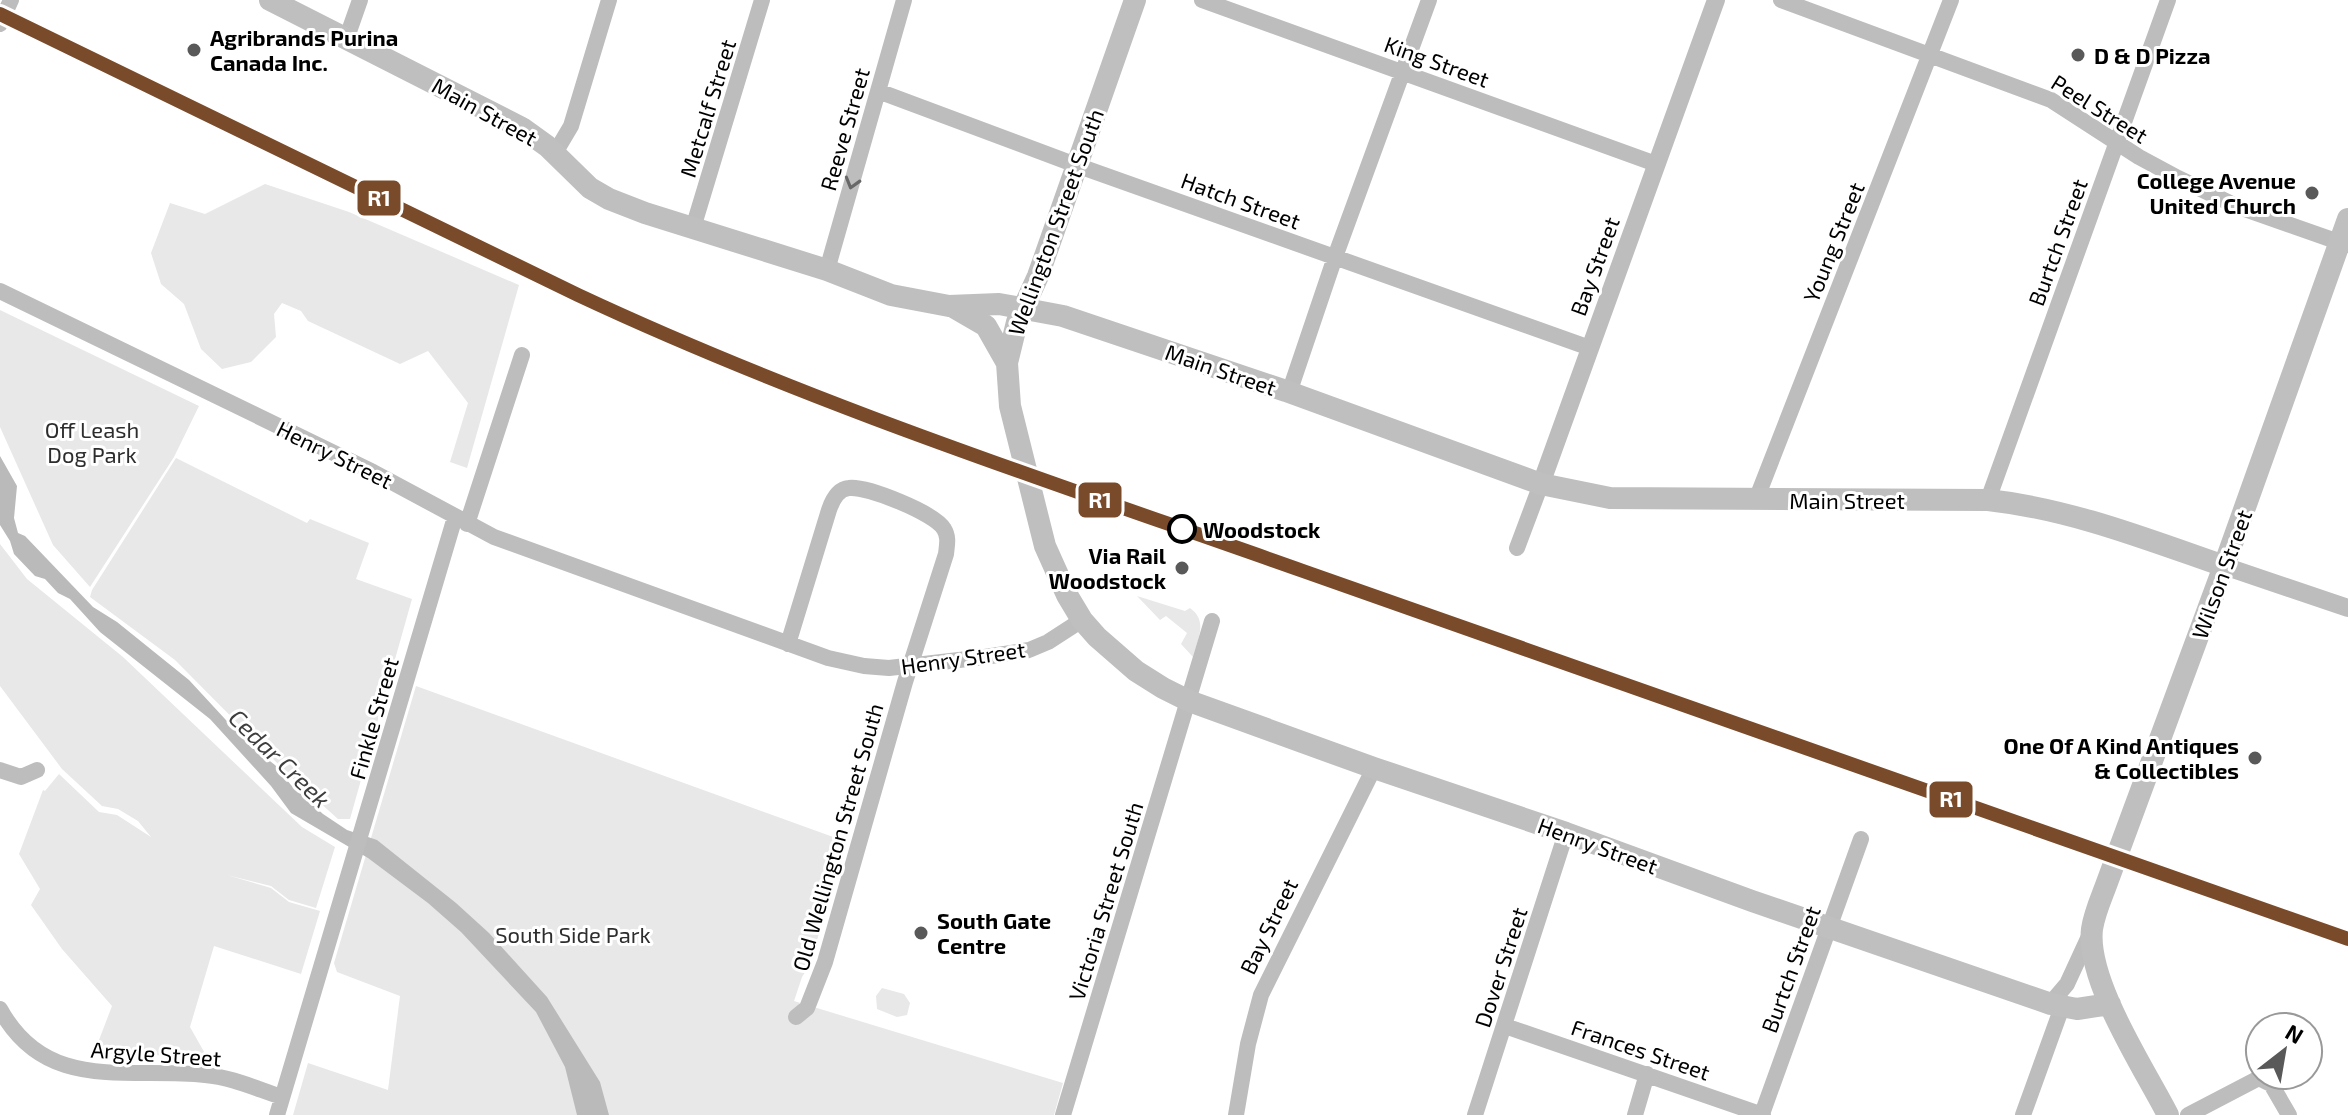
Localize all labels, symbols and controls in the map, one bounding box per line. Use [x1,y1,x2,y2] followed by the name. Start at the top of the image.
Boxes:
[210,24,398,75] place label: Agribrands Purina Canada Inc.
[1381,30,1493,92] street label: King Street
[674,36,740,180] street label: Metcalf Street
[185,41,203,59] marker: Agribrands Purina Canada Inc.
[2094,42,2211,68] place label: D & D Pizza
[2069,46,2087,64] marker: D & D Pizza
[814,65,874,193] street label: Reeve Street
[2047,68,2153,148] street label: Peel Street
[428,72,542,150] street label: Main Street
[1002,105,1108,339] street label: Wellington Street South
[1178,166,1304,234] street label: Hatch Street
[2137,167,2296,218] place label: College Avenue United Church
[844,175,861,189] one-way arrow
[2022,175,2092,309] street label: Burtch Street
[1797,178,1869,306] street label: Young Street
[356,179,402,217] line badge: R1
[367,184,391,210] text: R1
[2303,184,2321,202] marker: College Avenue United Church
[1564,213,1624,319] street label: Bay Street
[1162,338,1280,400] street label: Main Street
[273,415,397,493] street label: Henry Street
[45,416,139,467] park label: Off Leash Dog Park
[1077,481,1123,519] line badge: R1
[1088,486,1112,512] text: R1
[1789,487,1905,513] street label: Main Street
[2186,506,2256,642] street label: Wilson Street
[1168,515,1196,543] marker: Woodstock
[1203,516,1321,542] place label: Woodstock
[1049,542,1167,593] place label: Via Rail Woodstock
[1173,559,1191,577] marker: Via Rail Woodstock
[899,635,1027,679] street label: Henry Street
[343,654,403,782] street label: Finkle Street
[786,700,888,974] street label: Old Wellington Street South
[223,703,337,813] water label: Cedar Creek
[2004,732,2239,783] place label: One Of A Kind Antiques & Collectibles
[2246,749,2264,767] marker: One Of A Kind Antiques & Collectibles
[1928,780,1974,819] line badge: R1
[1939,785,1963,811] text: R1
[1062,799,1148,1003] street label: Victoria Street South
[1535,811,1661,879] street label: Henry Street
[1234,874,1302,978] street label: Bay Street
[1755,902,1825,1036] street label: Burtch Street
[1468,904,1532,1030] street label: Dover Street
[937,907,1051,958] place label: South Gate Centre
[495,921,651,947] park label: South Side Park
[912,924,930,942] marker: South Gate Centre
[2244,1011,2324,1091] north arrow
[1568,1013,1714,1085] street label: Frances Street
[2281,1018,2308,1048] text: N
[90,1035,222,1071] street label: Argyle Street

